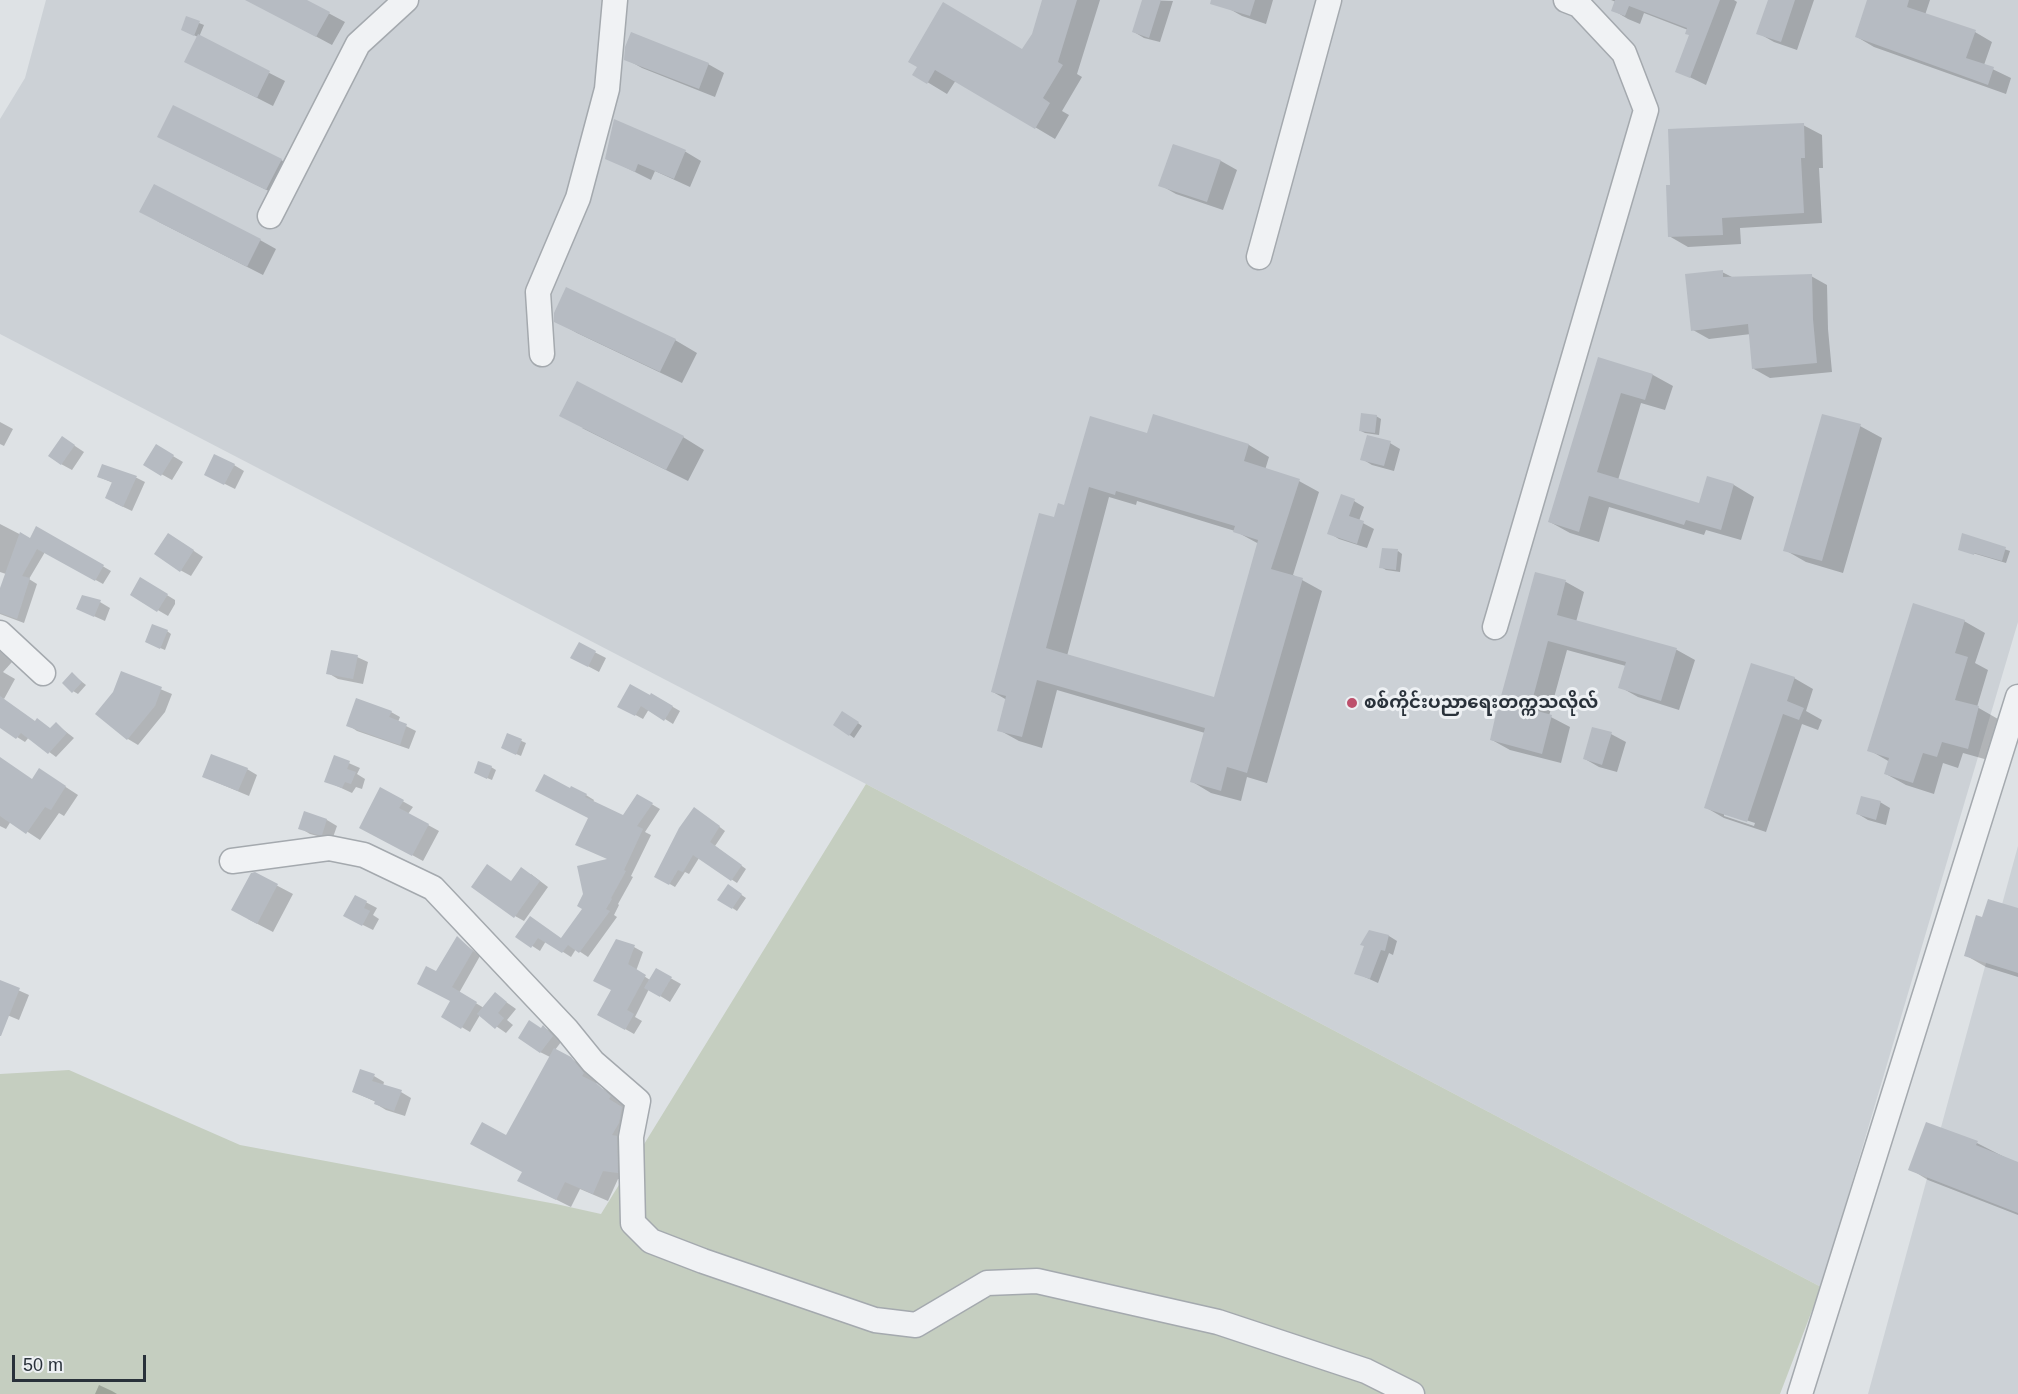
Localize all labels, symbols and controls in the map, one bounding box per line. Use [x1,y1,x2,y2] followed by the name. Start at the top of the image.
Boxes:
[1364,692,1598,714] place label: စစ်ကိုင်းပညာရေးတက္ကသလိုလ်
[1345,696,1359,710] marker: စစ်ကိုင်းပညာရေးတက္ကသလိုလ်
[15,1343,148,1381] scale bar
[23,1355,63,1375] text: 50 m

